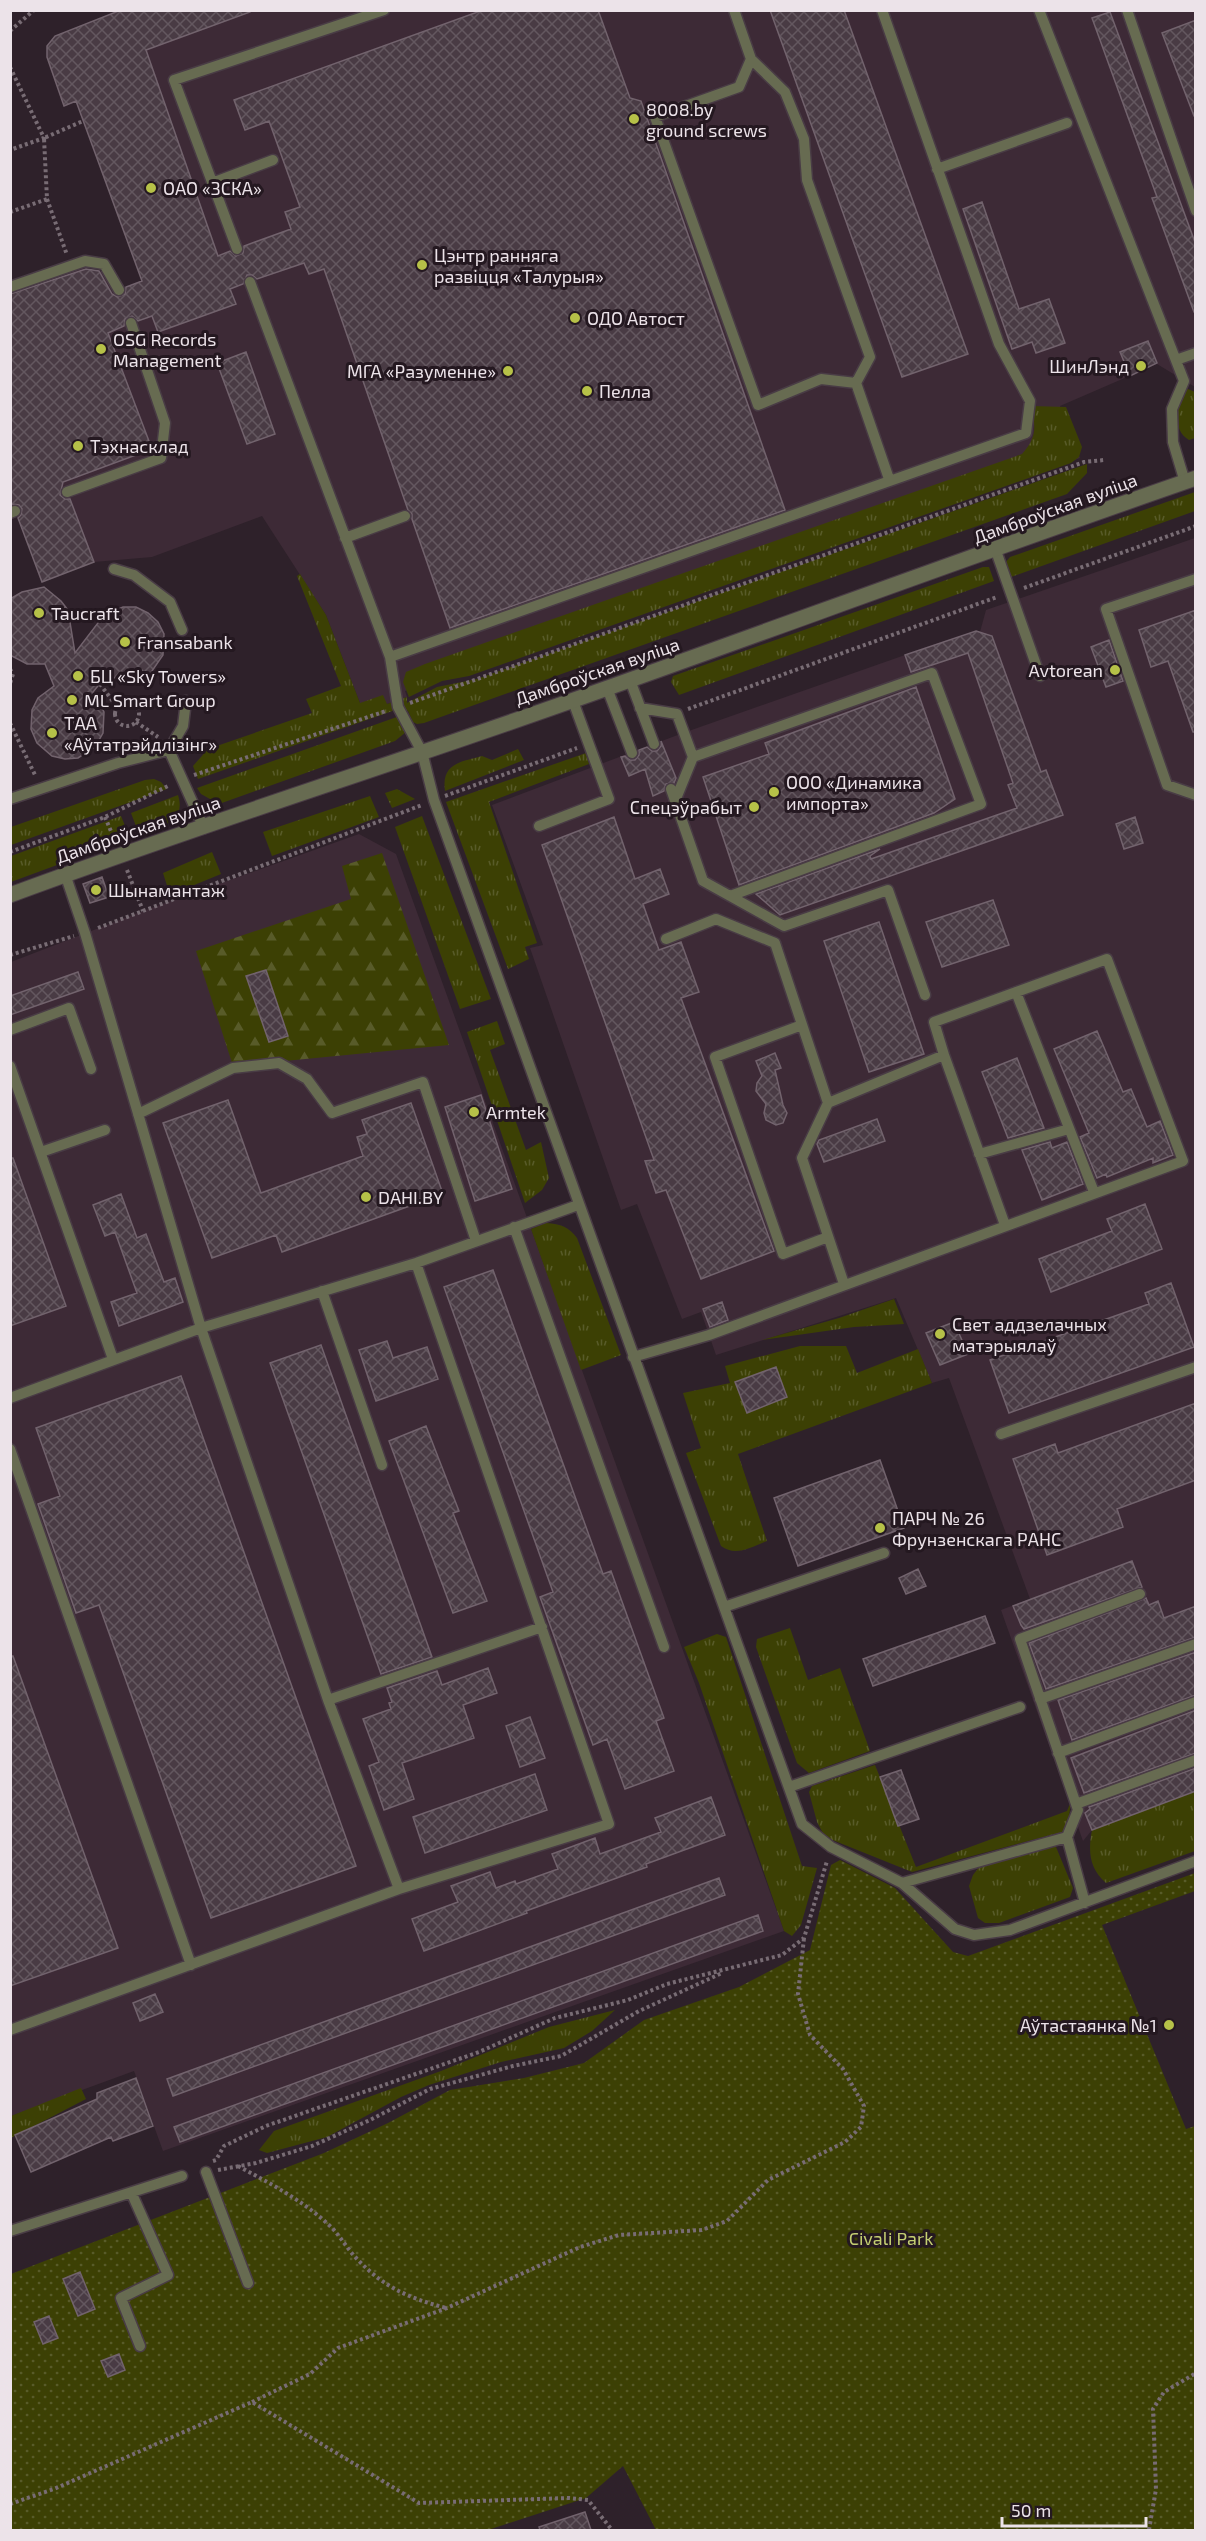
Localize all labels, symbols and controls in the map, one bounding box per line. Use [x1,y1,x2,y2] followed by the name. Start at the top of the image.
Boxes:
[646,98,767,141] place label: 8008.by ground screws
[627,112,641,126] marker: 8008.by ground screws
[163,177,262,199] place label: ОАО «ЗСКА»
[144,181,158,195] marker: ОАО «ЗСКА»
[434,244,604,287] place label: Цэнтр ранняга развіцця «Талурыя»
[415,258,429,272] marker: Цэнтр ранняга развіцця «Талурыя»
[587,307,685,329] place label: ОДО Автост
[568,311,582,325] marker: ОДО Автост
[113,328,222,371] place label: OSG Records Management
[94,342,108,356] marker: OSG Records Management
[1049,355,1129,377] place label: ШинЛэнд
[1134,359,1148,373] marker: ШинЛэнд
[347,360,496,382] place label: МГА «Разуменне»
[501,364,515,378] marker: МГА «Разуменне»
[599,380,651,402] place label: Пелла
[580,384,594,398] marker: Пелла
[90,435,188,457] place label: Тэхнасклад
[71,439,85,453] marker: Тэхнасклад
[970,468,1140,548] street label: Дамброўская вуліца
[51,602,120,624] place label: Taucraft
[32,606,46,620] marker: Taucraft
[137,631,233,653] place label: Fransabank
[512,632,682,710] street label: Дамброўская вуліца
[118,635,132,649] marker: Fransabank
[1029,659,1103,681] place label: Avtorean
[1108,663,1122,677] marker: Avtorean
[90,665,226,687] place label: БЦ «Sky Towers»
[71,669,85,683] marker: БЦ «Sky Towers»
[84,689,216,711] place label: ML Smart Group
[65,693,79,707] marker: ML Smart Group
[64,712,217,755] place label: ТАА «Аўтатрэйдлізінг»
[45,726,59,740] marker: ТАА «Аўтатрэйдлізінг»
[786,771,922,814] place label: ООО «Динамика импорта»
[767,785,781,799] marker: ООО «Динамика импорта»
[53,790,223,868] street label: Дамброўская вуліца
[630,796,742,818] place label: Спецэўрабыт
[747,800,761,814] marker: Спецэўрабыт
[108,879,225,901] place label: Шынамантаж
[89,883,103,897] marker: Шынамантаж
[486,1101,546,1123] place label: Armtek
[467,1105,481,1119] marker: Armtek
[378,1186,444,1208] place label: DAHI.BY
[359,1190,373,1204] marker: DAHI.BY
[952,1313,1107,1356] place label: Свет аддзелачных матэрыялаў
[933,1327,947,1341] marker: Свет аддзелачных матэрыялаў
[892,1507,1061,1550] place label: ПАРЧ № 26 Фрунзенскага РАНС
[873,1521,887,1535] marker: ПАРЧ № 26 Фрунзенскага РАНС
[1020,2014,1157,2036] place label: Аўтастаянка №1
[1162,2018,1176,2032] marker: Аўтастаянка №1
[849,2227,933,2249] park label: Civali Park
[1002,2490,1146,2528] scale bar
[1011,2499,1051,2521] text: 50 m

